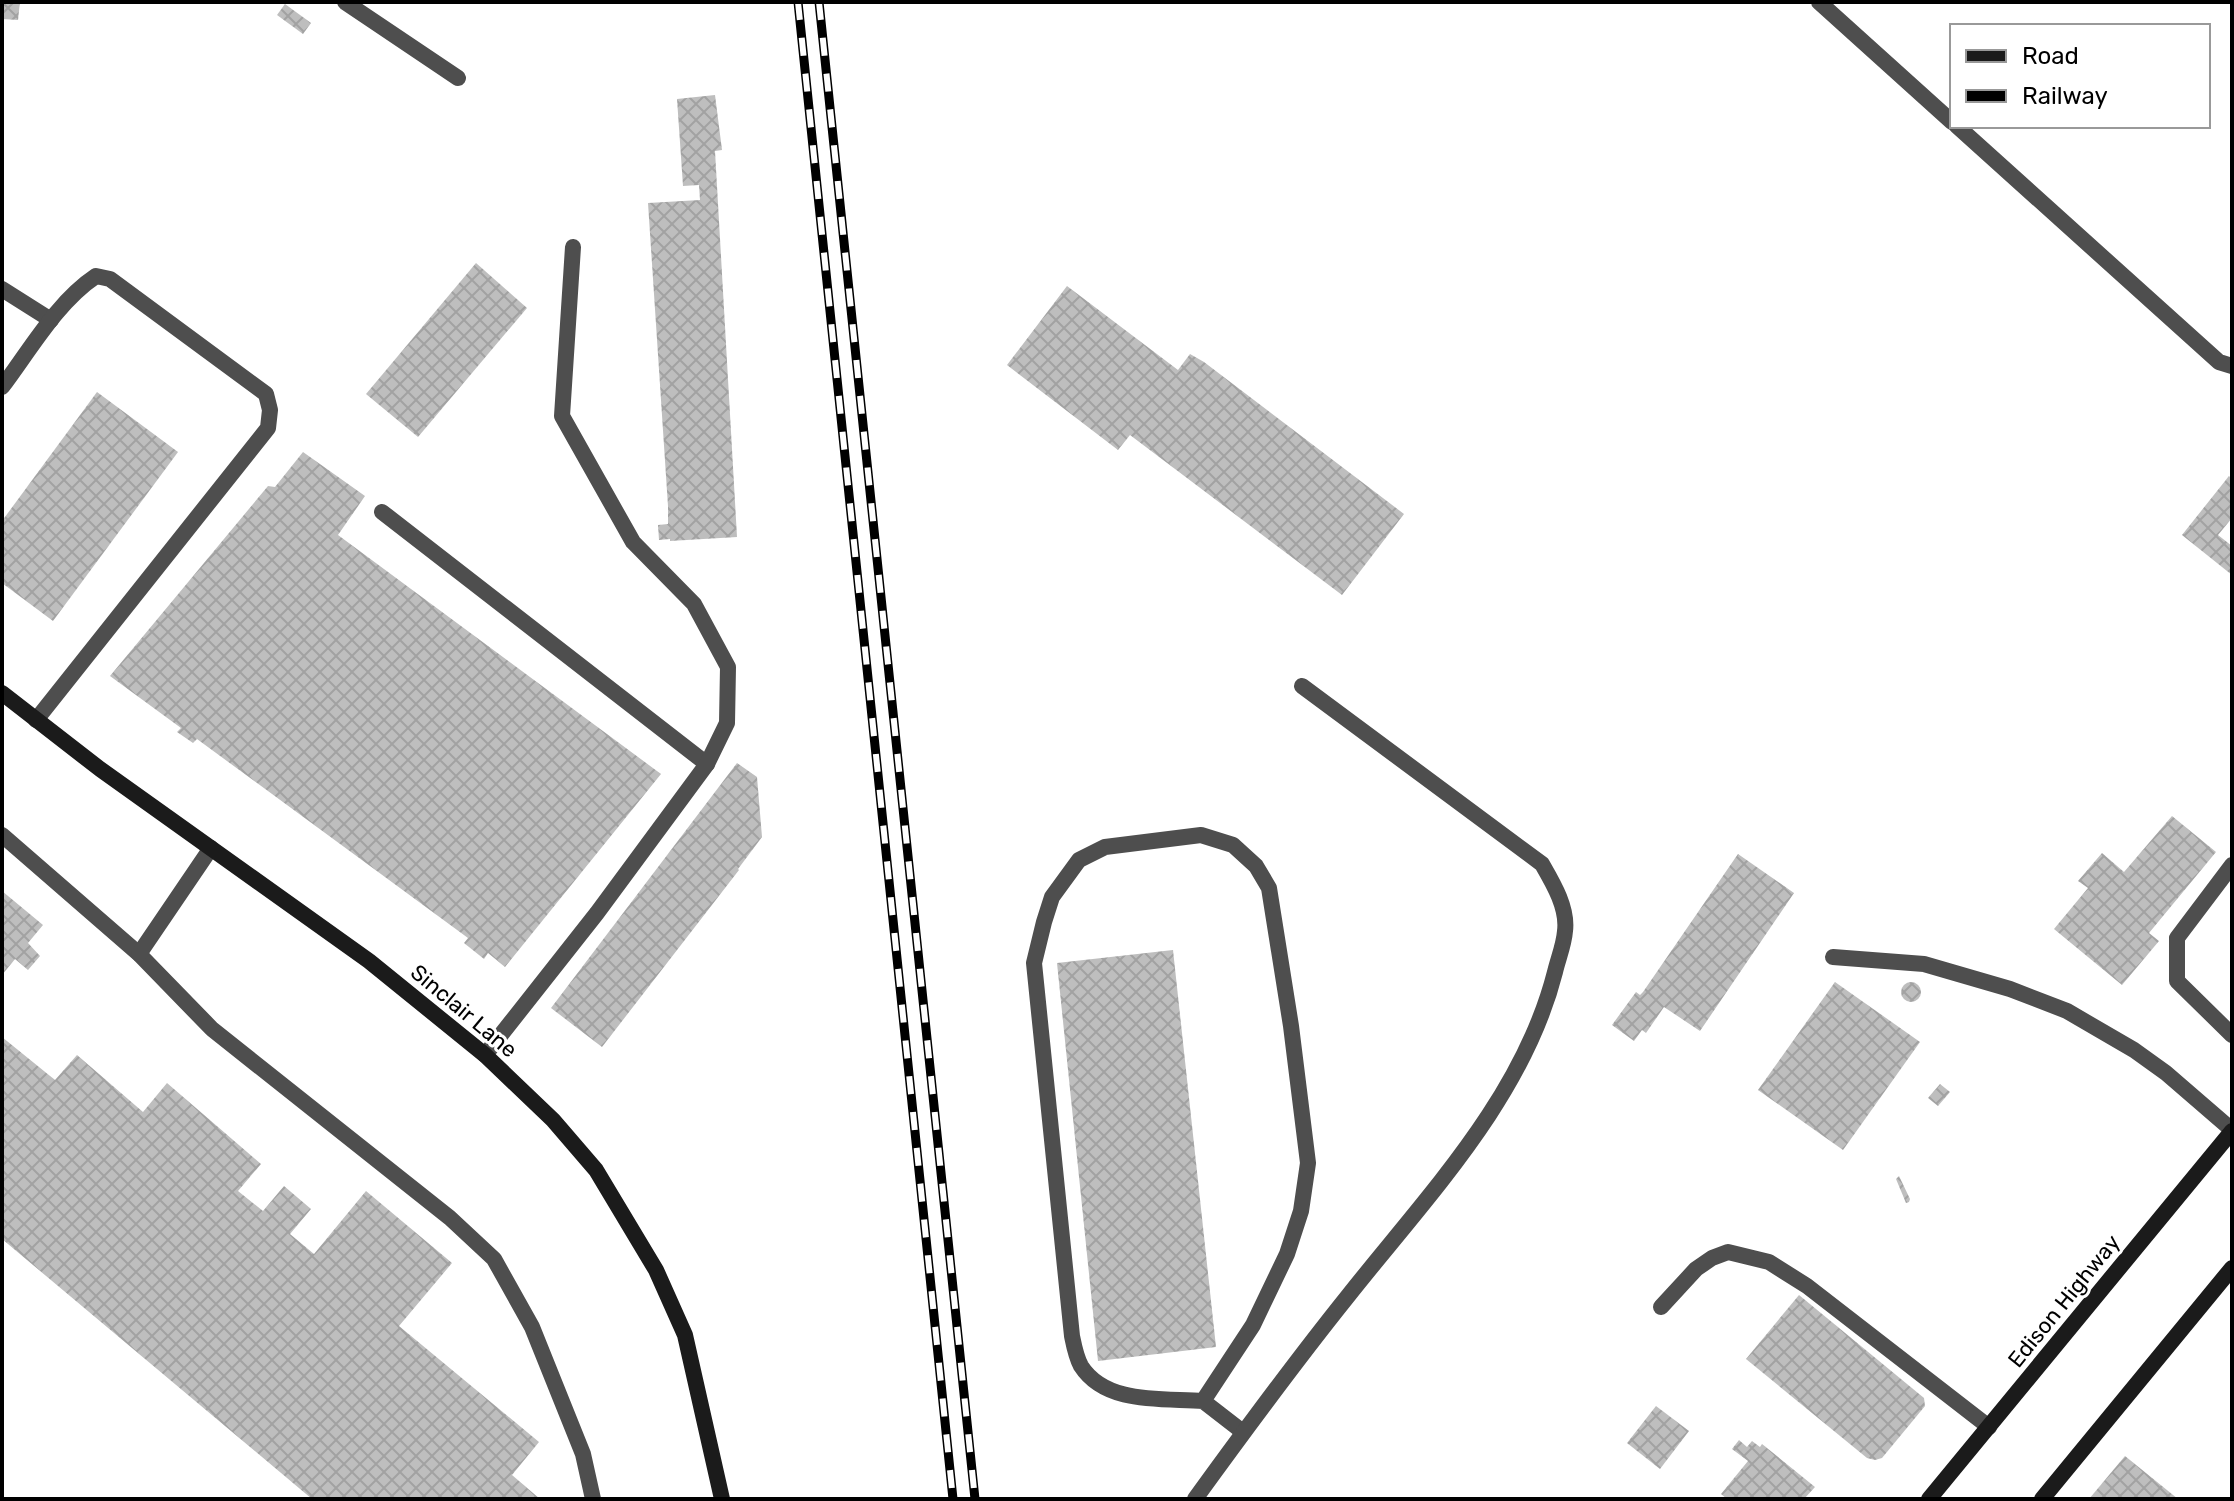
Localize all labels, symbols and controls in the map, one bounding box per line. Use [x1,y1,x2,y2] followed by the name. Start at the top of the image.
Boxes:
[1950,24,2210,128] legend
[2022,42,2079,70] text: Road
[2022,82,2108,110] text: Railway
[405,959,523,1063] street label: Sinclair Lane
[2002,1229,2126,1373] street label: Edison Highway

